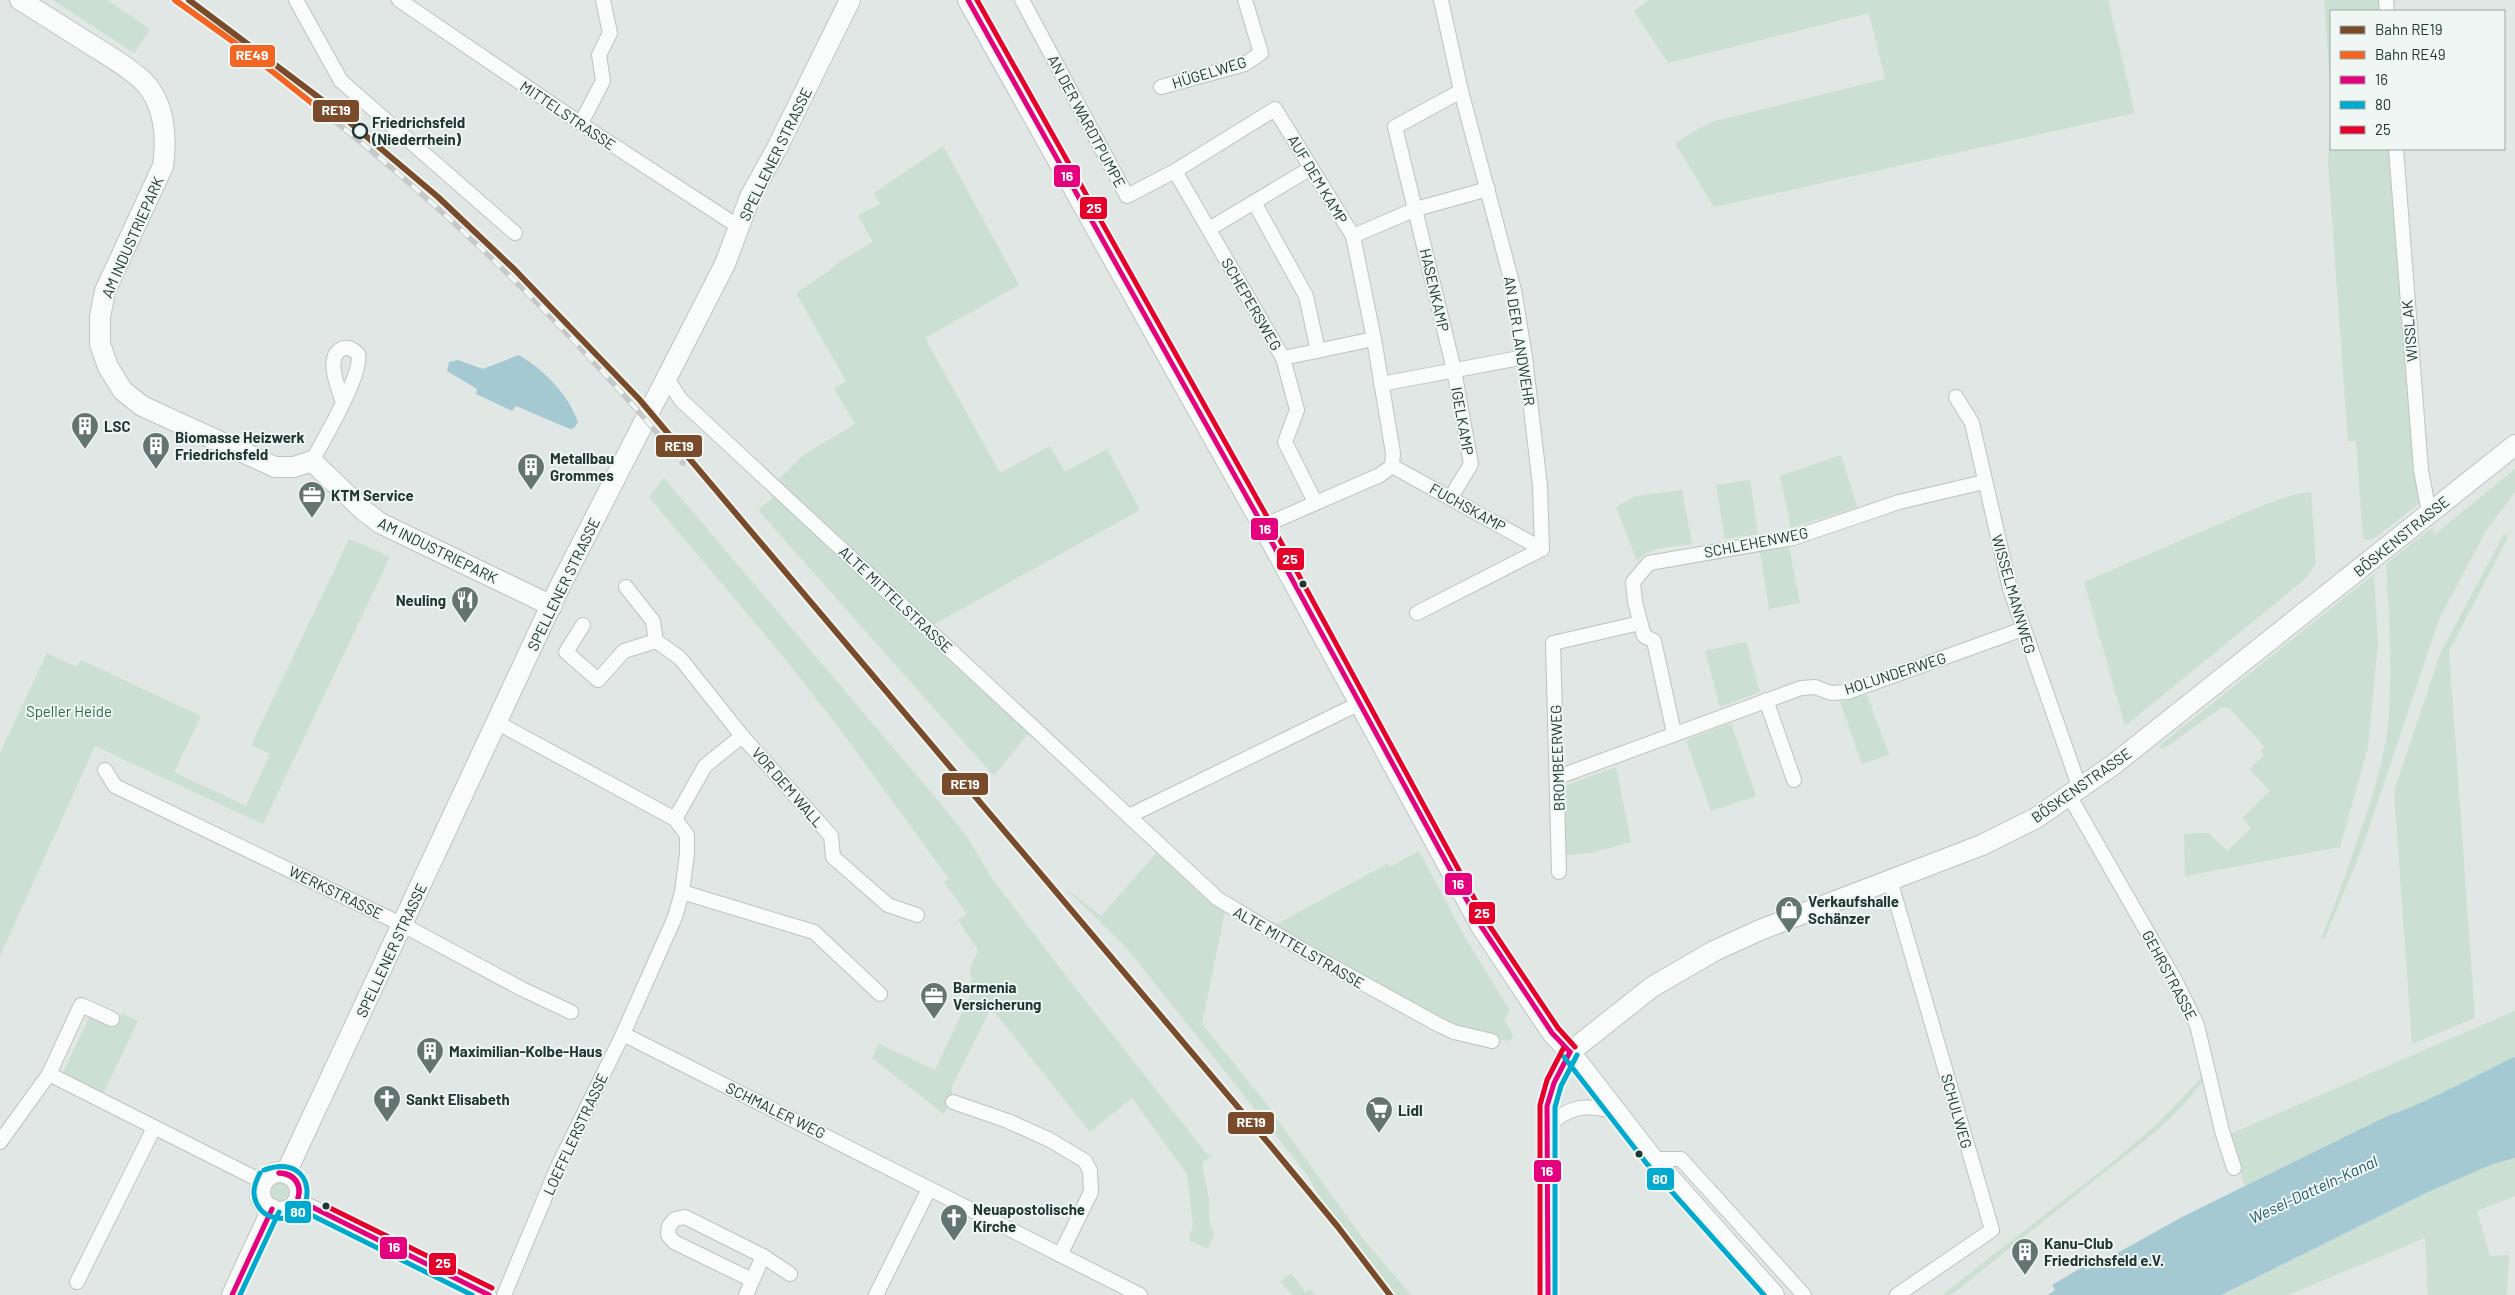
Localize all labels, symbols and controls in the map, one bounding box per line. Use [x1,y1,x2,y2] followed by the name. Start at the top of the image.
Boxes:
[2330,10,2505,150] legend
[2375,20,2442,38] text: Bahn RE19
[229,44,276,68] line badge: RE49
[2375,45,2446,63] text: Bahn RE49
[236,46,268,63] text: RE49
[1044,52,1130,190] street label: AN DER WARDTPUMPE
[1170,52,1248,92] street label: HÜGELWEG
[2375,70,2388,88] text: 16
[517,76,619,154] street label: MITTELSTRASSE
[735,84,815,224] street label: SPELLENER STRASSE
[2375,95,2391,113] text: 80
[312,99,360,123] line badge: RE19
[321,101,351,118] text: RE19
[371,113,465,148] place label: Friedrichsfeld (Niederrhein)
[2375,120,2391,138] text: 25
[352,123,368,139] marker: Friedrichsfeld (Niederrhein)
[1284,131,1352,227] street label: AUF DEM KAMP
[1053,164,1081,188] line badge: 16
[1061,167,1074,184] text: 16
[97,174,167,300] street label: AM INDUSTRIEPARK
[1079,196,1108,220] line badge: 25
[1086,199,1102,216] text: 25
[1417,247,1453,333] street label: HASENKAMP
[1218,255,1286,353] street label: SCHEPERSWEG
[1501,275,1539,407] street label: AN DER LANDWEHR
[2397,299,2421,363] street label: WISSLAK
[1448,385,1478,457] street label: IGELKAMP
[70,411,100,450] building icon: LSC
[104,417,131,435] place label: LSC
[175,428,305,463] place label: Biomasse Heizwerk Friedrichsfeld
[141,431,171,470] building icon: Biomasse Heizwerk Friedrichsfeld
[655,434,703,458] line badge: RE19
[664,437,694,454] text: RE19
[550,449,614,484] place label: Metallbau Grommes
[516,452,546,491] building icon: Metallbau Grommes
[1427,479,1509,535] street label: FUCHSKAMP
[297,480,327,519] office icon: KTM Service
[331,486,414,504] place label: KTM Service
[2350,492,2452,580] street label: BÖSKENSTRASSE
[375,513,501,587] street label: AM INDUSTRIEPARK
[523,514,603,654] street label: SPELLENER STRASSE
[1250,517,1279,541] line badge: 16
[1259,520,1272,537] text: 16
[1702,523,1810,561] street label: SCHLEHENWEG
[1988,532,2040,656] street label: WISSELMANNWEG
[836,542,956,656] street label: ALTE MITTELSTRASSE
[1276,547,1305,571] line badge: 25
[1282,550,1298,567] text: 25
[1298,579,1308,589] unlabelled marker
[450,585,480,624] restaurant icon: Neuling
[396,591,446,609] place label: Neuling
[1842,648,1948,698] street label: HOLUNDERWEG
[26,702,112,720] park label: Speller Heide
[1546,704,1568,812] street label: BROMBEERWEG
[748,743,828,831] street label: VOR DEM WALL
[2028,744,2134,826] street label: BÖSKENSTRASSE
[941,772,989,796] line badge: RE19
[950,775,980,792] text: RE19
[286,862,386,922] street label: WERKSTRASSE
[1444,872,1473,896] line badge: 16
[1452,875,1465,892] text: 16
[352,880,430,1020] street label: SPELLENER STRASSE
[1808,892,1899,927] place label: Verkaufshalle Schänzer
[1774,895,1804,934] shop icon: Verkaufshalle Schänzer
[1468,901,1496,925] line badge: 25
[1230,902,1368,992] street label: ALTE MITTELSTRASSE
[1474,904,1490,921] text: 25
[2139,927,2201,1023] street label: GEHRSTRASSE
[953,978,1041,1013] place label: Barmenia Versicherung
[919,981,949,1020] office icon: Barmenia Versicherung
[415,1036,445,1075] building icon: Maximilian-Kolbe-Haus
[449,1042,603,1060] place label: Maximilian-Kolbe-Haus
[539,1070,611,1198] street label: LOEFFLERSTRASSE
[1938,1072,1976,1150] street label: SCHULWEG
[723,1078,829,1142] street label: SCHMALER WEG
[372,1084,402,1123] church icon: Sankt Elisabeth
[406,1090,510,1108] place label: Sankt Elisabeth
[1364,1095,1394,1134] supermarket icon: Lidl
[1398,1101,1423,1119] place label: Lidl
[1227,1111,1275,1135] line badge: RE19
[1236,1113,1266,1130] text: RE19
[1634,1149,1644,1159] unlabelled marker
[2246,1151,2381,1227] water label: Wesel-Datteln-Kanal
[1533,1159,1562,1183] line badge: 16
[1541,1162,1554,1179] text: 16
[1646,1167,1675,1191] line badge: 80
[1652,1170,1668,1187] text: 80
[284,1200,312,1224] line badge: 80
[973,1200,1085,1235] place label: Neuapostolische Kirche
[321,1201,331,1211] unlabelled marker
[290,1203,306,1220] text: 80
[939,1203,969,1242] church icon: Neuapostolische Kirche
[2044,1234,2164,1269] place label: Kanu-Club Friedrichsfeld e.V.
[379,1236,408,1260] line badge: 16
[2010,1237,2040,1276] building icon: Kanu-Club Friedrichsfeld e.V.
[388,1238,401,1255] text: 16
[428,1252,457,1276] line badge: 25
[435,1254,451,1271] text: 25

